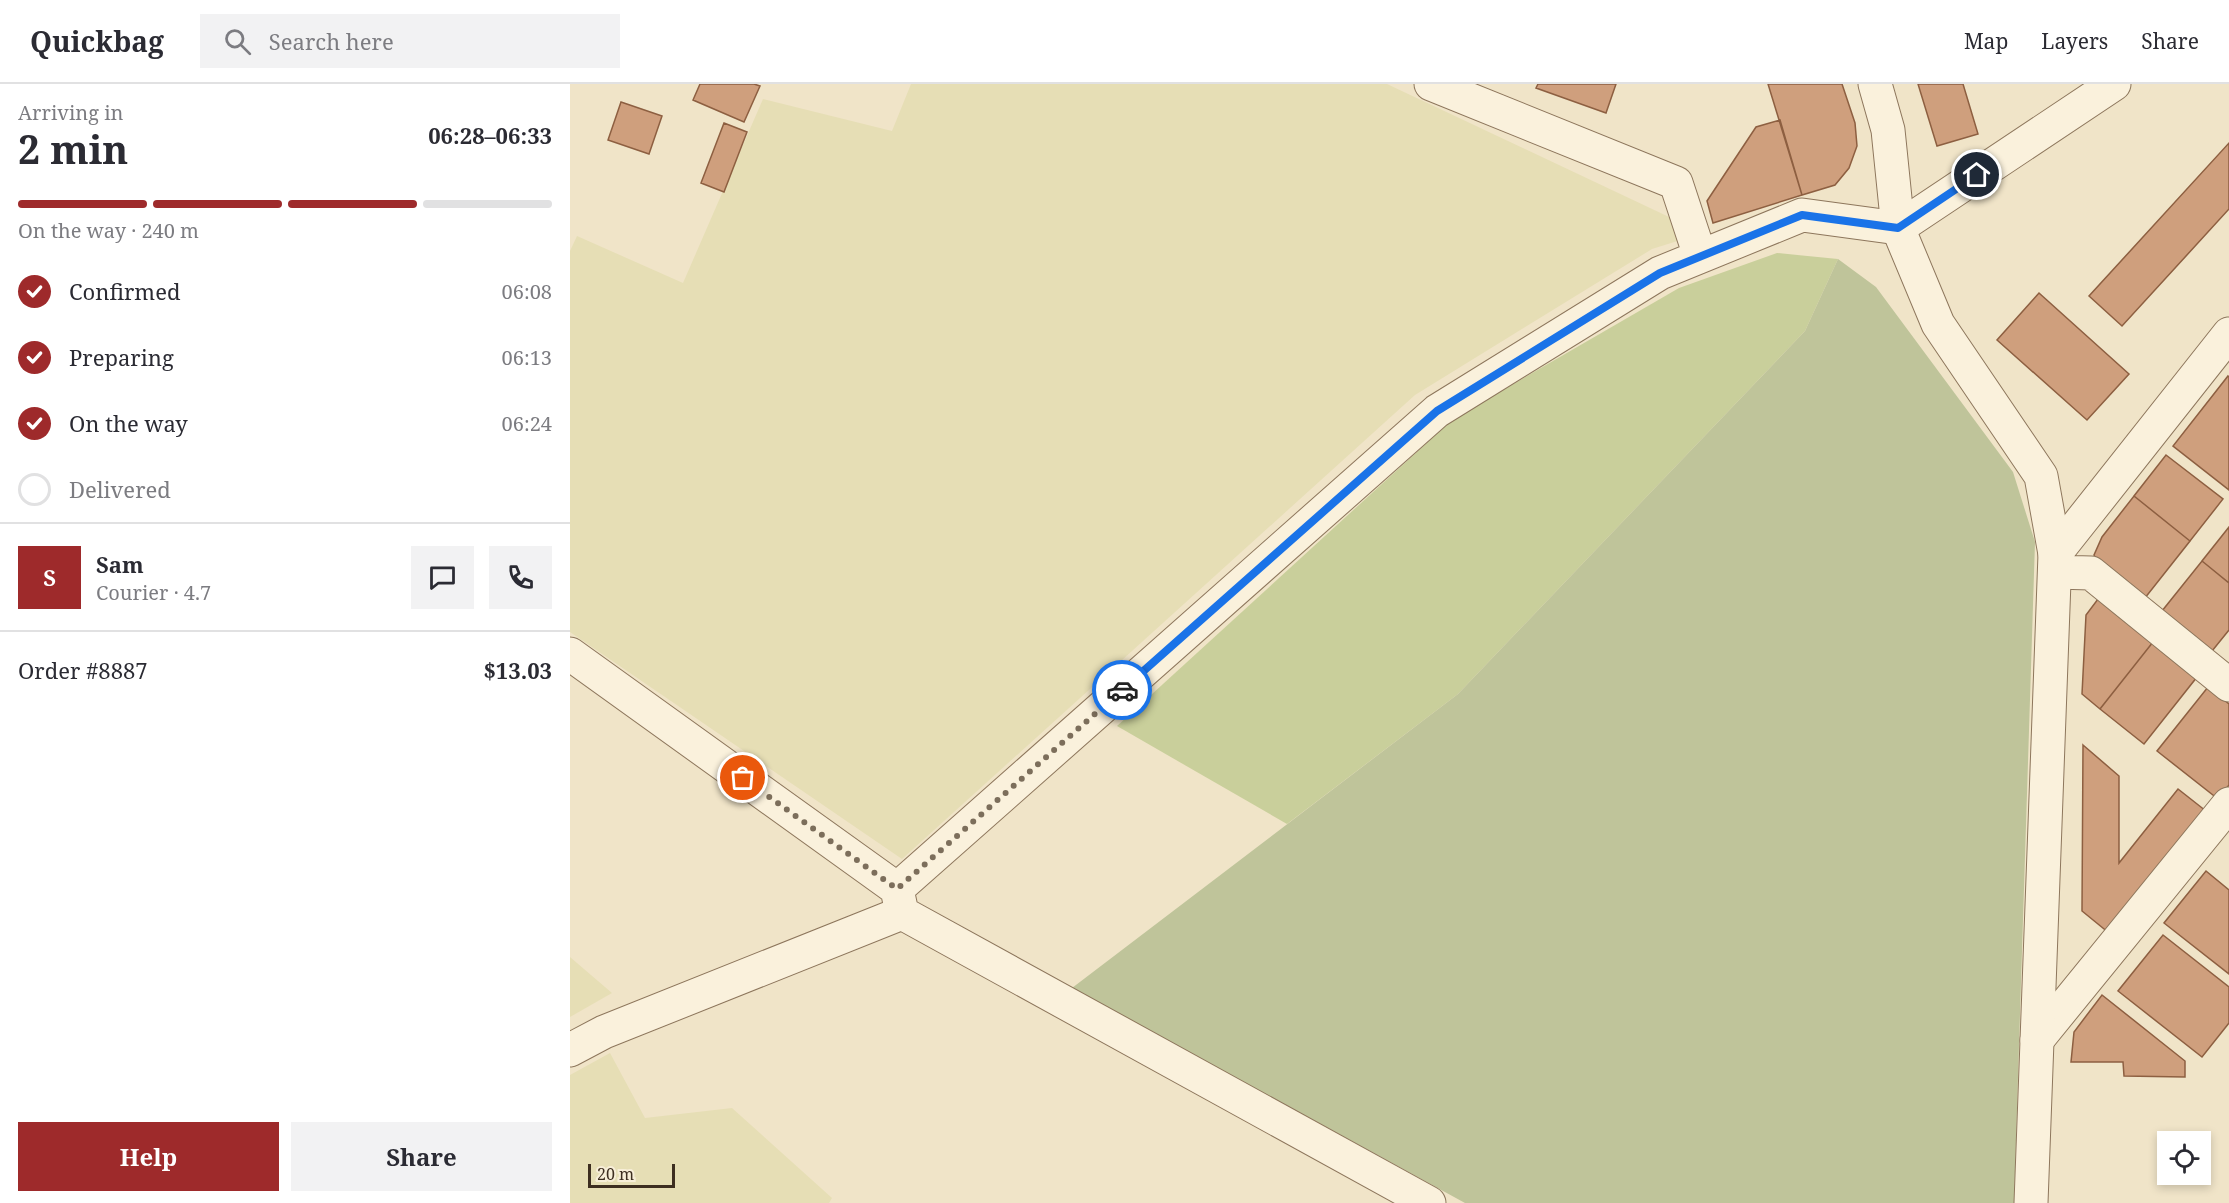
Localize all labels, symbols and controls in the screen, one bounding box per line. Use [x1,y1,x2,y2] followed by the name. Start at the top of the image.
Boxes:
[200,14,620,68] search box
[30,22,164,60] text: Quickbag
[221,25,254,58] icon: search
[269,26,394,56] text: Search here
[1964,27,2008,55] text: Map
[2041,27,2108,55] text: Layers
[2141,27,2199,55] text: Share
[18,99,123,126] text: Arriving in
[428,120,552,150] text: 06:28–06:33
[18,122,128,175] text: 2 min
[1951,149,2002,200] pin
[1960,158,1993,191] icon: home
[18,217,199,244] text: On the way · 240 m
[18,275,51,308] icon: check
[69,276,180,306] text: Confirmed
[502,278,552,305] text: 06:08
[18,341,51,374] icon: check
[69,342,174,372] text: Preparing
[502,344,552,371] text: 06:13
[18,407,51,440] icon: check
[69,408,188,438] text: On the way
[502,410,552,437] text: 06:24
[69,474,171,504] text: Delivered
[411,546,474,609] button: chat
[489,546,552,609] button: phone
[96,549,144,579] text: Sam
[43,562,56,592] text: S
[96,579,211,606] text: Courier · 4.7
[18,655,148,685] text: Order #8887
[483,655,552,685] text: $13.03
[1092,660,1152,720] courier
[1106,674,1139,707] icon: car
[717,752,768,803] pin
[726,761,759,794] icon: bag
[18,1122,279,1191] button: Help
[291,1122,552,1191] button: Share
[2157,1131,2211,1185] map controls
[2157,1131,2211,1185] button: locate
[588,1161,675,1188] scale bar
[597,1163,634,1185] text: 20 m

